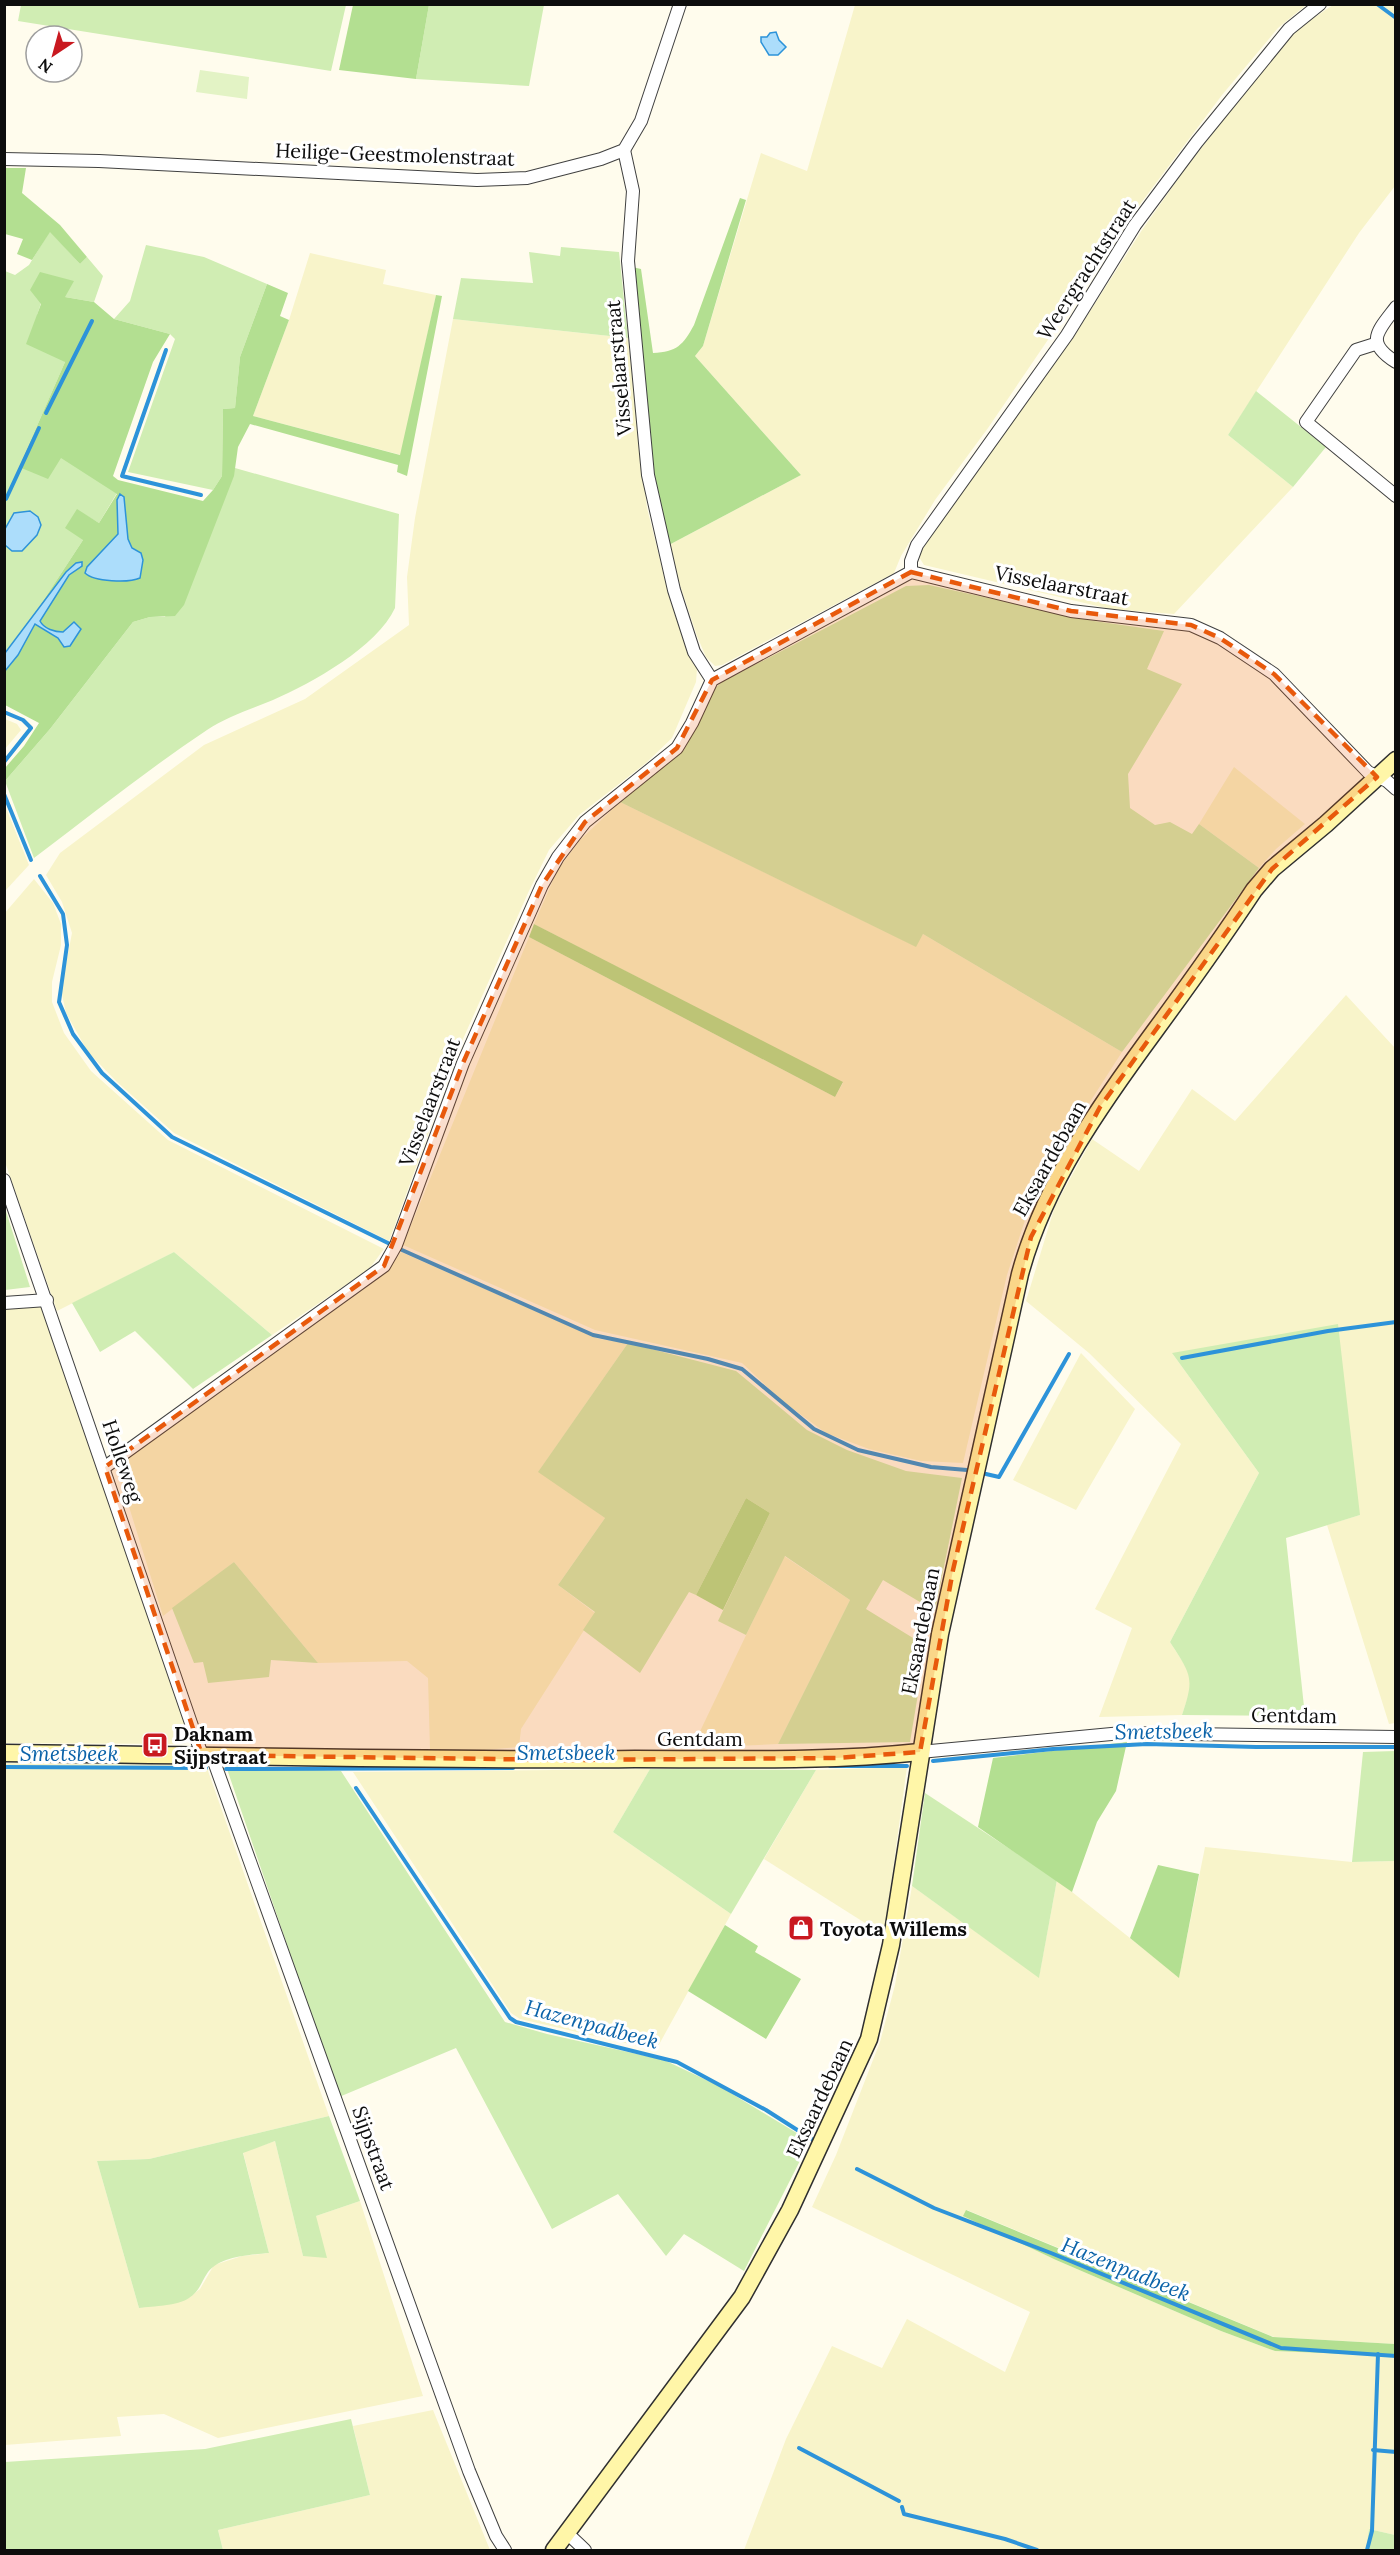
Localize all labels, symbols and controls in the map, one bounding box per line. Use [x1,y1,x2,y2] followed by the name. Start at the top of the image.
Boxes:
[24,24,84,84] north arrow
[34,54,56,78] text: N
[275,137,516,171] street label: Heilige-Geestmolenstraat
[1031,194,1141,344] street label: Weergrachtstraat
[600,299,636,438] street label: Visselaarstraat
[992,560,1132,610] street label: Visselaarstraat
[393,1034,465,1171] street label: Visselaarstraat
[1007,1096,1091,1220] street label: Eksaardebaan
[97,1416,149,1507] street label: Holleweg
[895,1565,945,1697] street label: Eksaardebaan
[1251,1702,1337,1728] street label: Gentdam
[1114,1717,1214,1745] water label: Smetsbeek
[174,1721,268,1769] place label: Daknam Sijpstraat
[657,1726,743,1751] street label: Gentdam
[140,1730,170,1760] bus stop icon: Daknam Sijpstraat
[517,1739,615,1766] water label: Smetsbeek
[20,1740,118,1767] water label: Smetsbeek
[786,1913,816,1943] shop icon: Toyota Willems
[820,1916,967,1941] place label: Toyota Willems
[522,1993,662,2055] water label: Hazenpadbeek
[780,2034,858,2162] street label: Eksaardebaan
[347,2102,401,2194] street label: Sijpstraat
[1057,2231,1195,2307] water label: Hazenpadbeek

